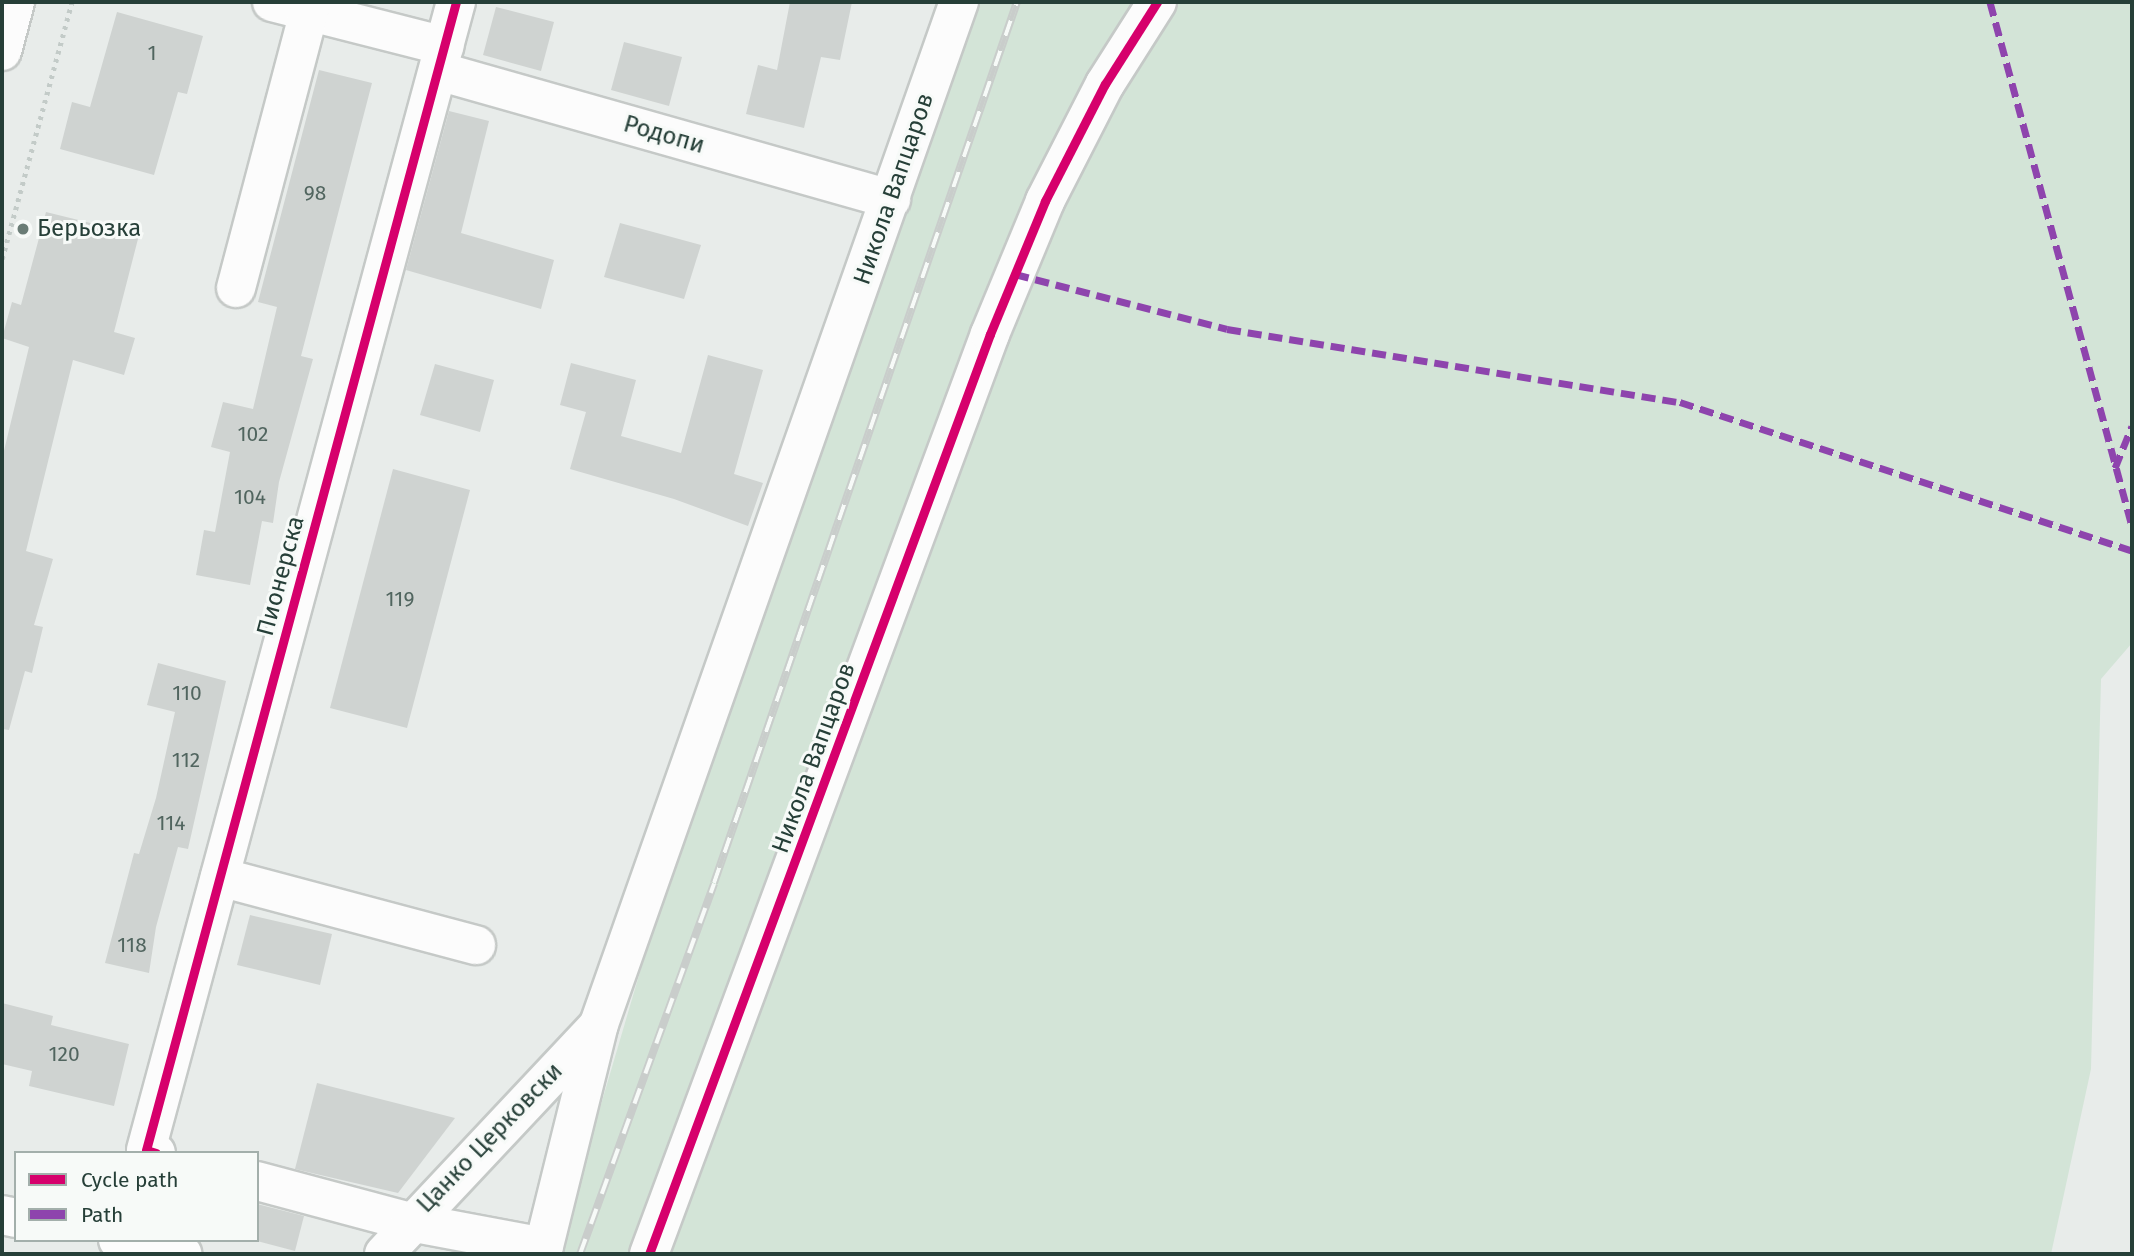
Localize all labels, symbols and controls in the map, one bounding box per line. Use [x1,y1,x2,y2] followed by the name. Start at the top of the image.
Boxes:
[147,40,157,66] house number: 1
[848,89,940,289] street label: Никола Вапцаров
[620,110,708,160] street label: Родопи
[304,180,326,206] house number: 98
[37,215,141,243] place label: Берьозка
[15,221,31,237] marker: Берьозка
[238,421,268,447] house number: 102
[234,484,266,510] house number: 104
[251,513,311,639] street label: Пионерска
[386,586,414,612] house number: 119
[766,659,862,857] street label: Никола Вапцаров
[172,680,202,706] house number: 110
[172,747,200,773] house number: 112
[156,810,186,836] house number: 114
[117,932,147,958] house number: 118
[48,1041,80,1067] house number: 120
[411,1057,569,1219] street label: Цанко Церковски
[14,1151,259,1242] legend
[81,1167,179,1193] text: Cycle path
[81,1202,123,1228] text: Path

